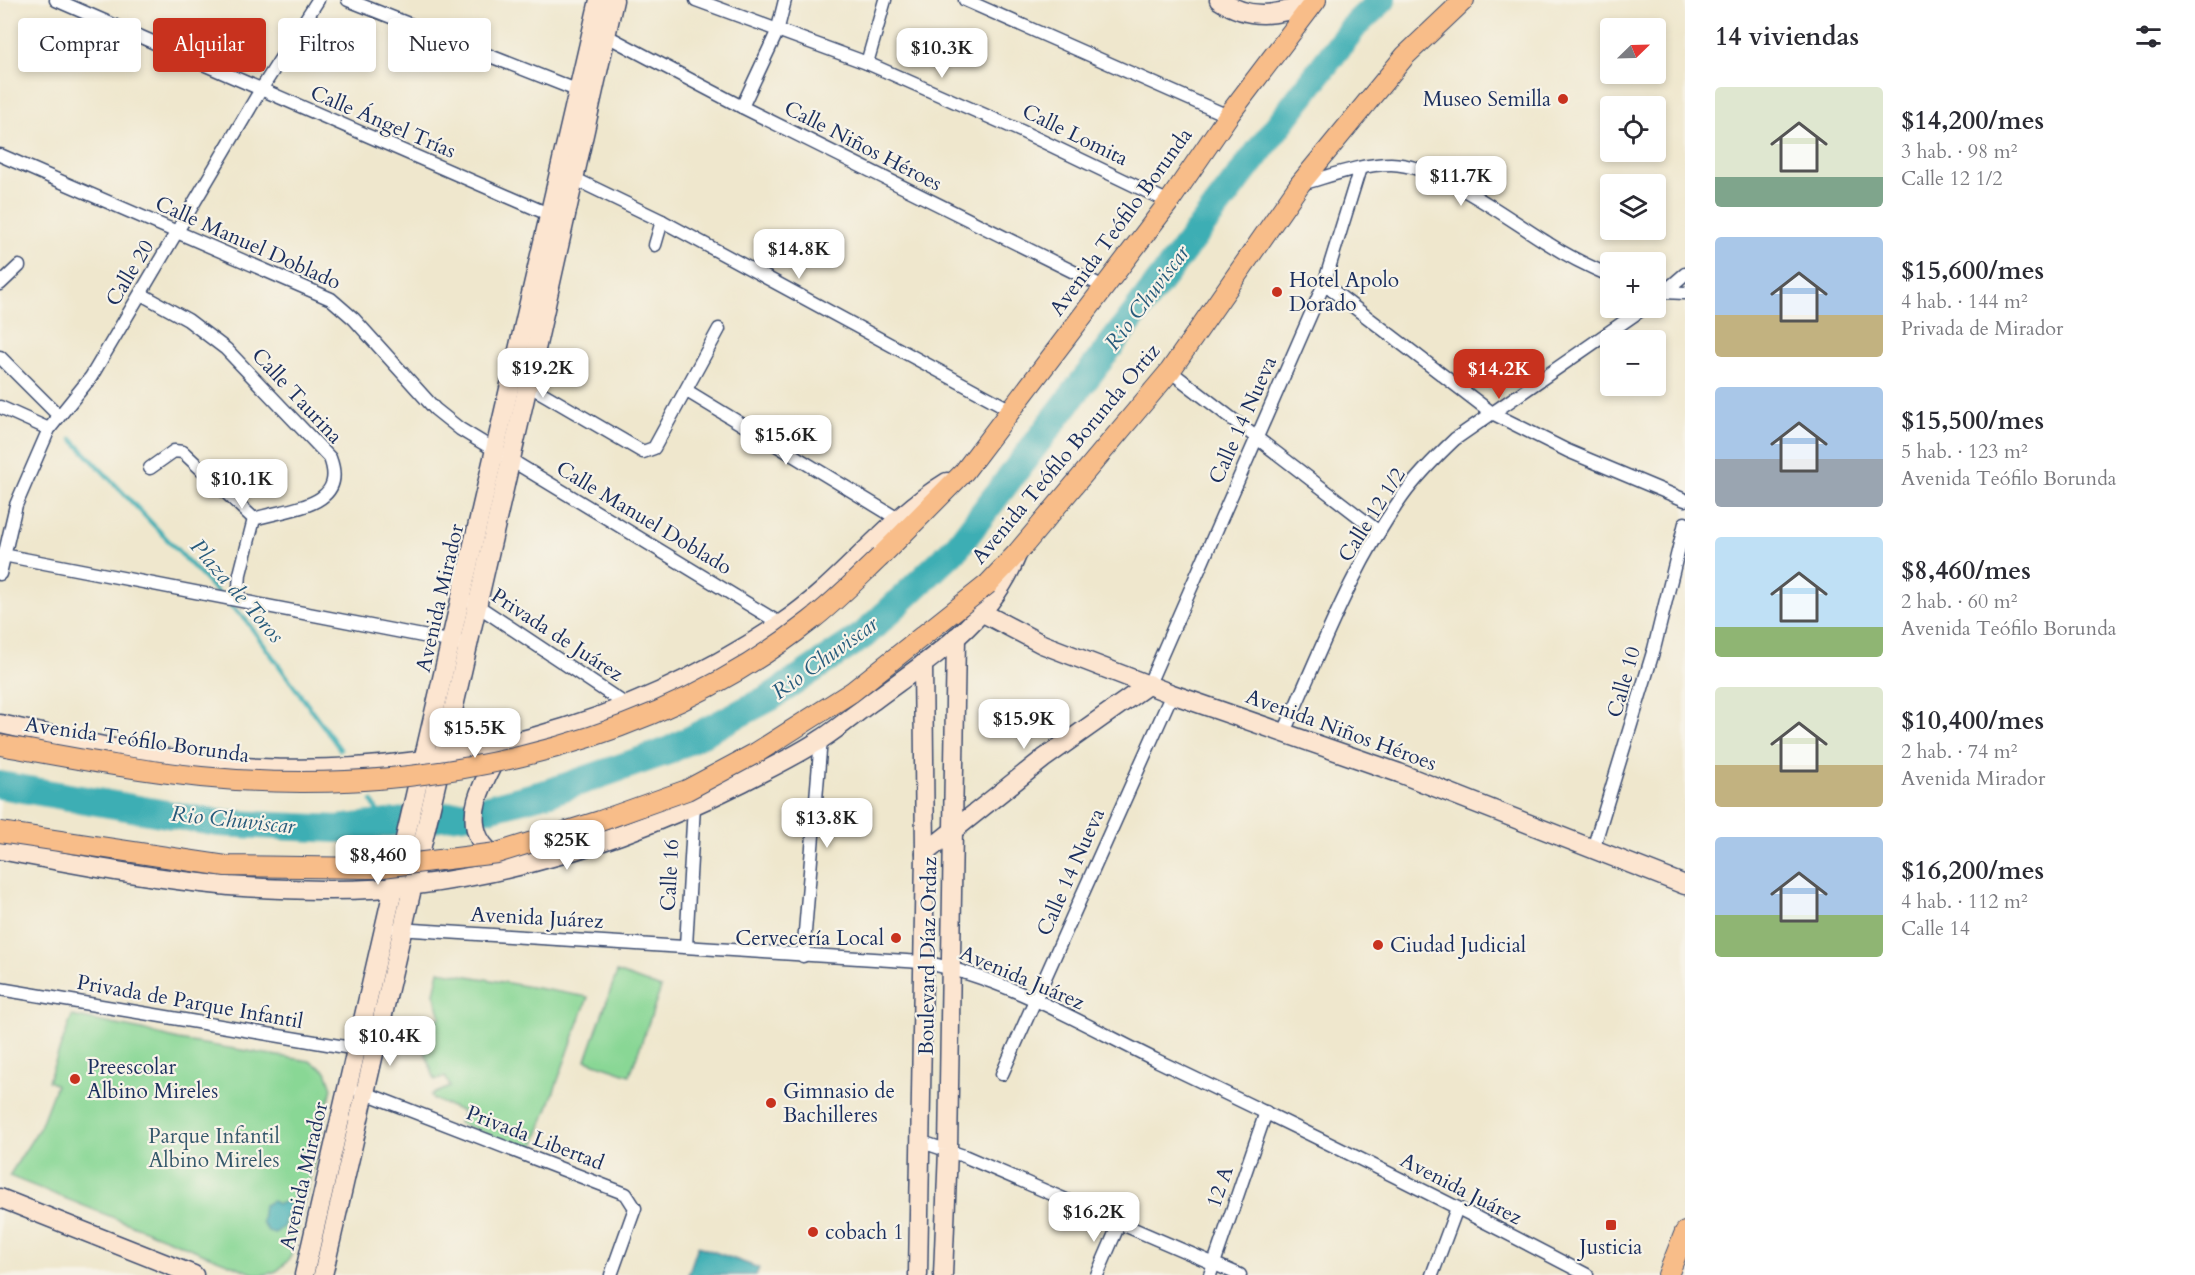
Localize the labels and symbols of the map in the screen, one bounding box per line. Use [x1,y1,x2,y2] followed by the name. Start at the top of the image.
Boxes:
[1600,18,1666,84] north arrow
[893,28,991,79] pin: $10.3K
[306,78,460,166] street label: Calle Ángel Trías
[1423,85,1551,114] place label: Museo Semilla
[1556,92,1570,106] marker: Museo Semilla
[779,94,947,198] street label: Calle Niños Héroes
[1017,97,1133,173] street label: Calle Lomita
[1043,122,1199,322] street label: Avenida Teófilo Borunda
[1412,156,1510,207] pin: $11.7K
[151,189,345,297] street label: Calle Manuel Doblado
[750,229,848,280] pin: $14.8K
[99,234,161,312] street label: Calle 20
[1098,239,1197,357] water label: Rio Chuviscar
[1289,266,1399,319] place label: Hotel Apolo Dorado
[1270,285,1284,299] marker: Hotel Apolo Dorado
[965,337,1167,570] street label: Avenida Teófilo Borunda Ortiz
[245,342,349,450] street label: Calle Taurina
[494,348,592,399] pin: $19.2K
[1450,349,1548,400] pin: $14.2K
[1202,352,1284,488] street label: Calle 14 Nueva
[737,415,835,466] pin: $15.6K
[551,454,737,582] street label: Calle Manuel Doblado
[193,459,291,510] pin: $10.1K
[1331,462,1413,568] street label: Calle 12 1/2
[409,521,471,675] street label: Avenida Mirador
[183,532,291,650] water label: Plaza de Toros
[485,581,629,689] street label: Privada de Juárez
[766,609,885,707] water label: Rio Chuviscar
[1600,643,1648,721] street label: Calle 10
[1241,682,1441,778] street label: Avenida Niños Héroes
[975,699,1073,750] pin: $15.9K
[426,708,524,759] pin: $15.5K
[23,710,251,770] street label: Avenida Teófilo Borunda
[778,798,876,849] pin: $13.8K
[170,799,297,842] water label: Rio Chuviscar
[1030,804,1112,940] street label: Calle 14 Nueva
[531,820,603,871] pin: $25K
[329,835,427,886] pin: $8,460
[654,838,686,912] street label: Calle 16
[912,856,944,1056] street label: Boulevard Díaz Ordaz
[470,900,605,936] street label: Avenida Juárez
[735,924,884,953] place label: Cervecería Local
[889,931,903,945] marker: Cervecería Local
[1390,931,1526,960] place label: Ciudad Judicial
[1371,938,1385,952] marker: Ciudad Judicial
[955,939,1089,1018] street label: Avenida Juárez
[75,968,305,1036] street label: Privada de Parque Infantil
[341,1016,439,1067] pin: $10.4K
[87,1053,218,1106] place label: Preescolar Albino Mireles
[68,1072,82,1086] marker: Preescolar Albino Mireles
[783,1077,895,1130] place label: Gimnasio de Bachilleres
[764,1096,778,1110] marker: Gimnasio de Bachilleres
[462,1098,608,1178] street label: Privada Libertad
[273,1099,335,1253] street label: Avenida Mirador
[148,1122,280,1175] park label: Parque Infantil Albino Mireles
[1395,1146,1527,1232] street label: Avenida Juárez
[1199,1162,1241,1212] street label: 12 A
[1045,1192,1143,1243] pin: $16.2K
[825,1218,904,1247] place label: cobach 1
[1604,1218,1618,1232] marker: Justicia
[806,1225,820,1239] marker: cobach 1
[1577,1233,1642,1262] place label: Justicia

